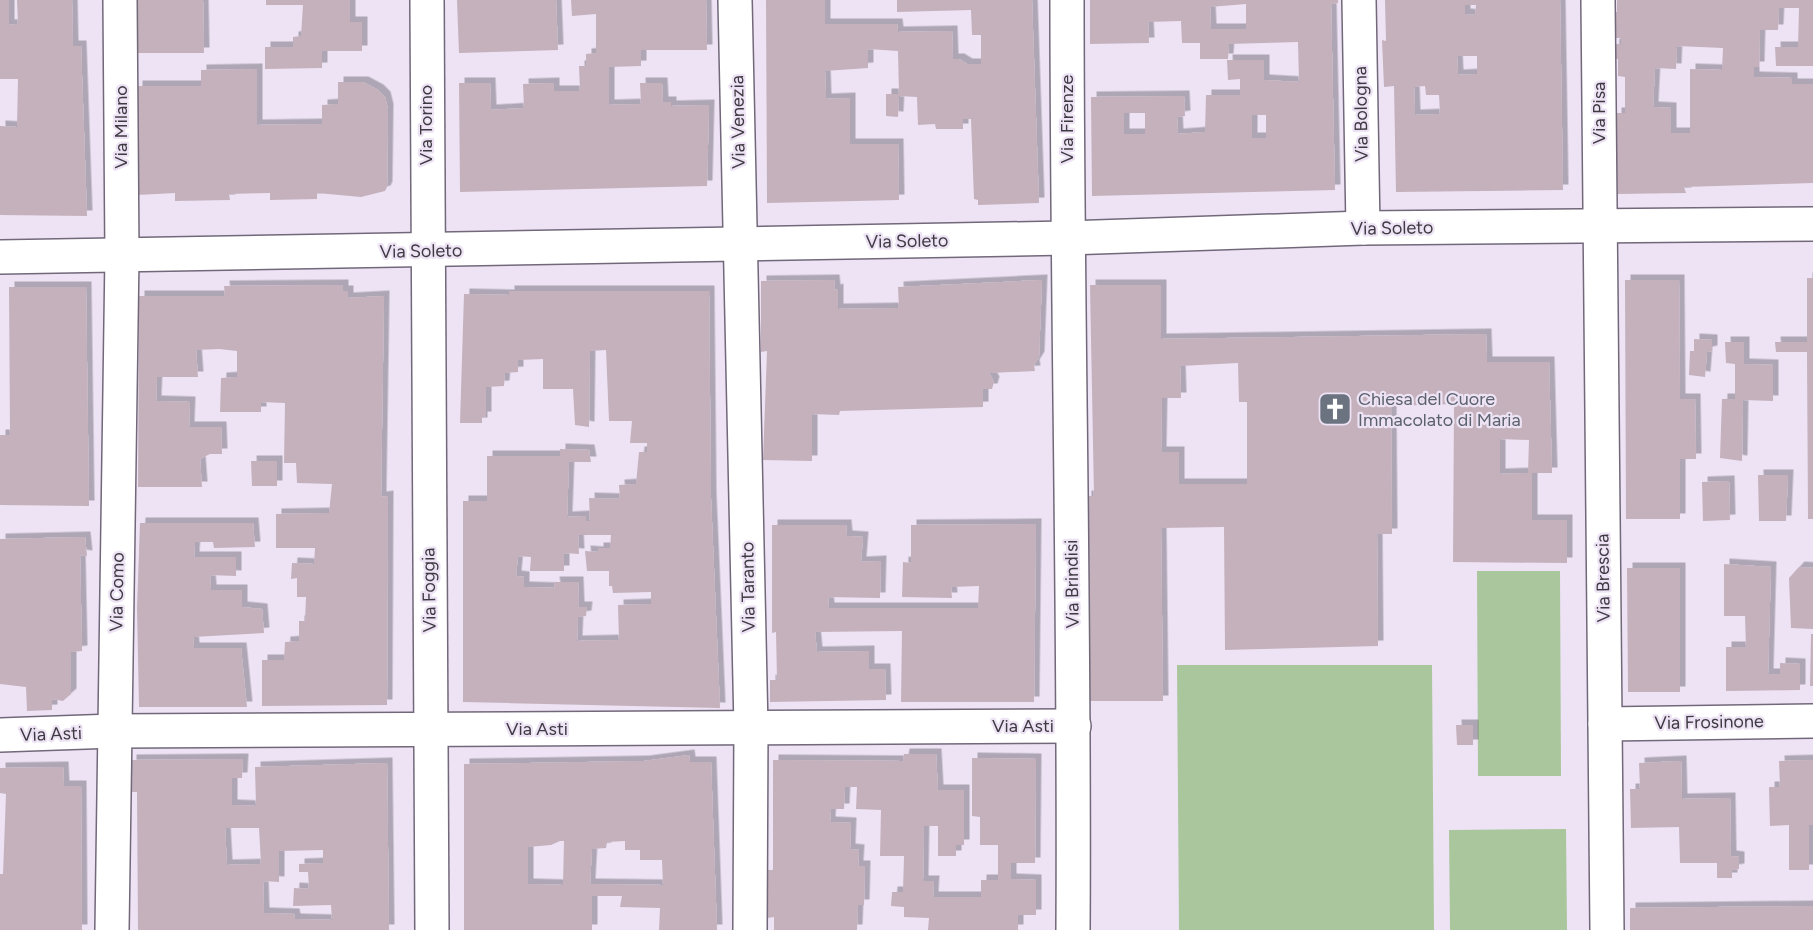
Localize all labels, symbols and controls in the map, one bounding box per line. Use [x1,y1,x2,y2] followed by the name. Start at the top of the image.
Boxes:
[1349,66,1373,162] street label: Via Bologna
[1056,74,1078,163] street label: Via Firenze
[726,75,750,169] street label: Via Venezia
[1588,82,1610,144] street label: Via Pisa
[110,85,132,169] street label: Via Milano
[415,85,437,165] street label: Via Torino
[1350,216,1434,240] street label: Via Soleto
[865,229,949,253] street label: Via Soleto
[379,239,463,263] street label: Via Soleto
[1358,388,1521,431] place label: Chiesa del Cuore Immacolato di Maria
[1317,391,1353,427] church icon: Chiesa del Cuore Immacolato di Maria
[1591,533,1615,623] street label: Via Brescia
[1060,539,1084,629] street label: Via Brindisi
[736,541,760,633] street label: Via Taranto
[417,547,441,633] street label: Via Foggia
[105,552,129,632] street label: Via Como
[1654,710,1764,734] street label: Via Frosinone
[992,715,1054,737] street label: Via Asti
[506,718,568,740] street label: Via Asti
[20,722,82,746] street label: Via Asti

